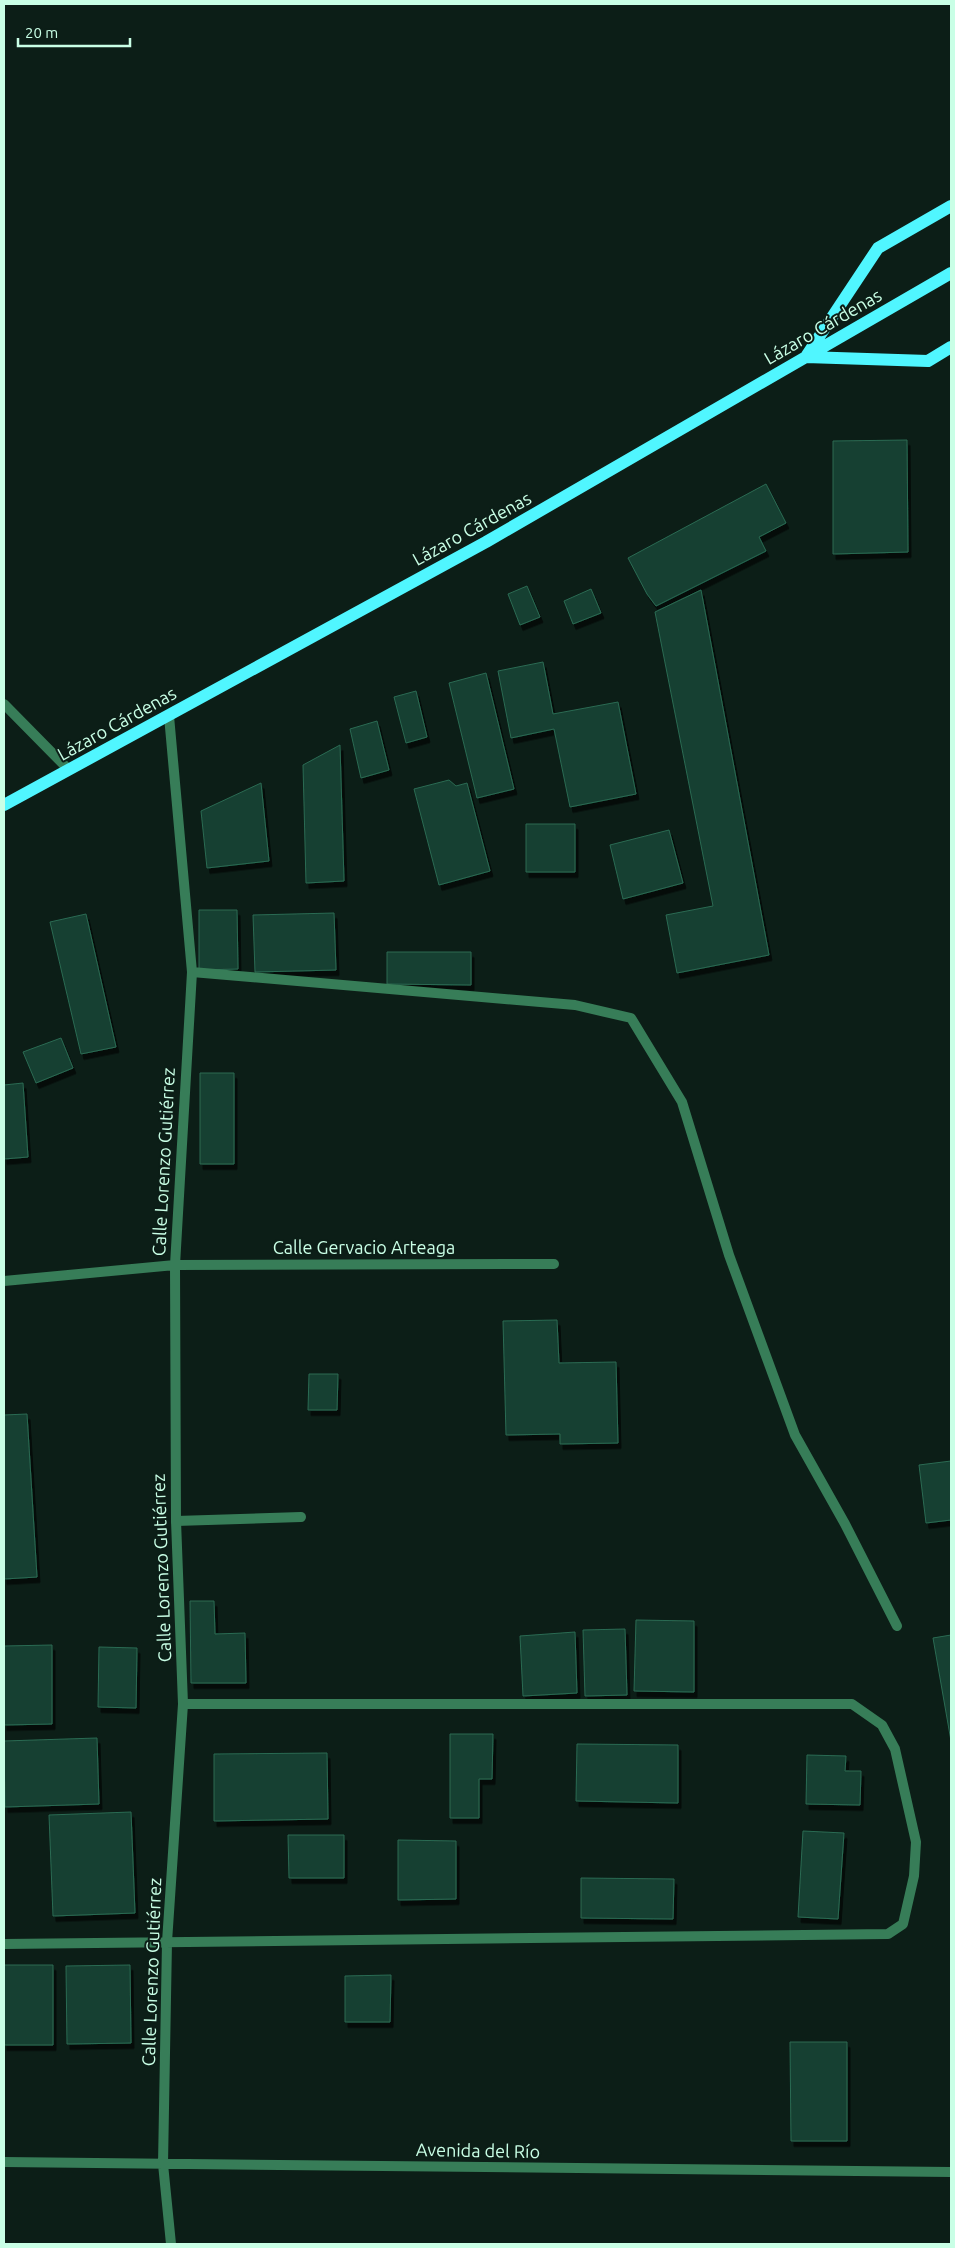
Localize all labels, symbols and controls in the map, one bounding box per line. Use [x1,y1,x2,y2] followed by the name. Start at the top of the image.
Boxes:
[18,15,130,47] scale bar
[25,24,58,41] text: 20 m
[760,284,885,368] street label: Lázaro Cárdenas
[409,487,534,569] street label: Lázaro Cárdenas
[54,682,179,764] street label: Lázaro Cárdenas
[148,1067,178,1257] street label: Calle Lorenzo Gutiérrez
[273,1237,455,1257] street label: Calle Gervacio Arteaga
[148,1473,174,1663] street label: Calle Lorenzo Gutiérrez
[138,1877,164,2067] street label: Calle Lorenzo Gutiérrez
[416,2139,540,2161] street label: Avenida del Río

